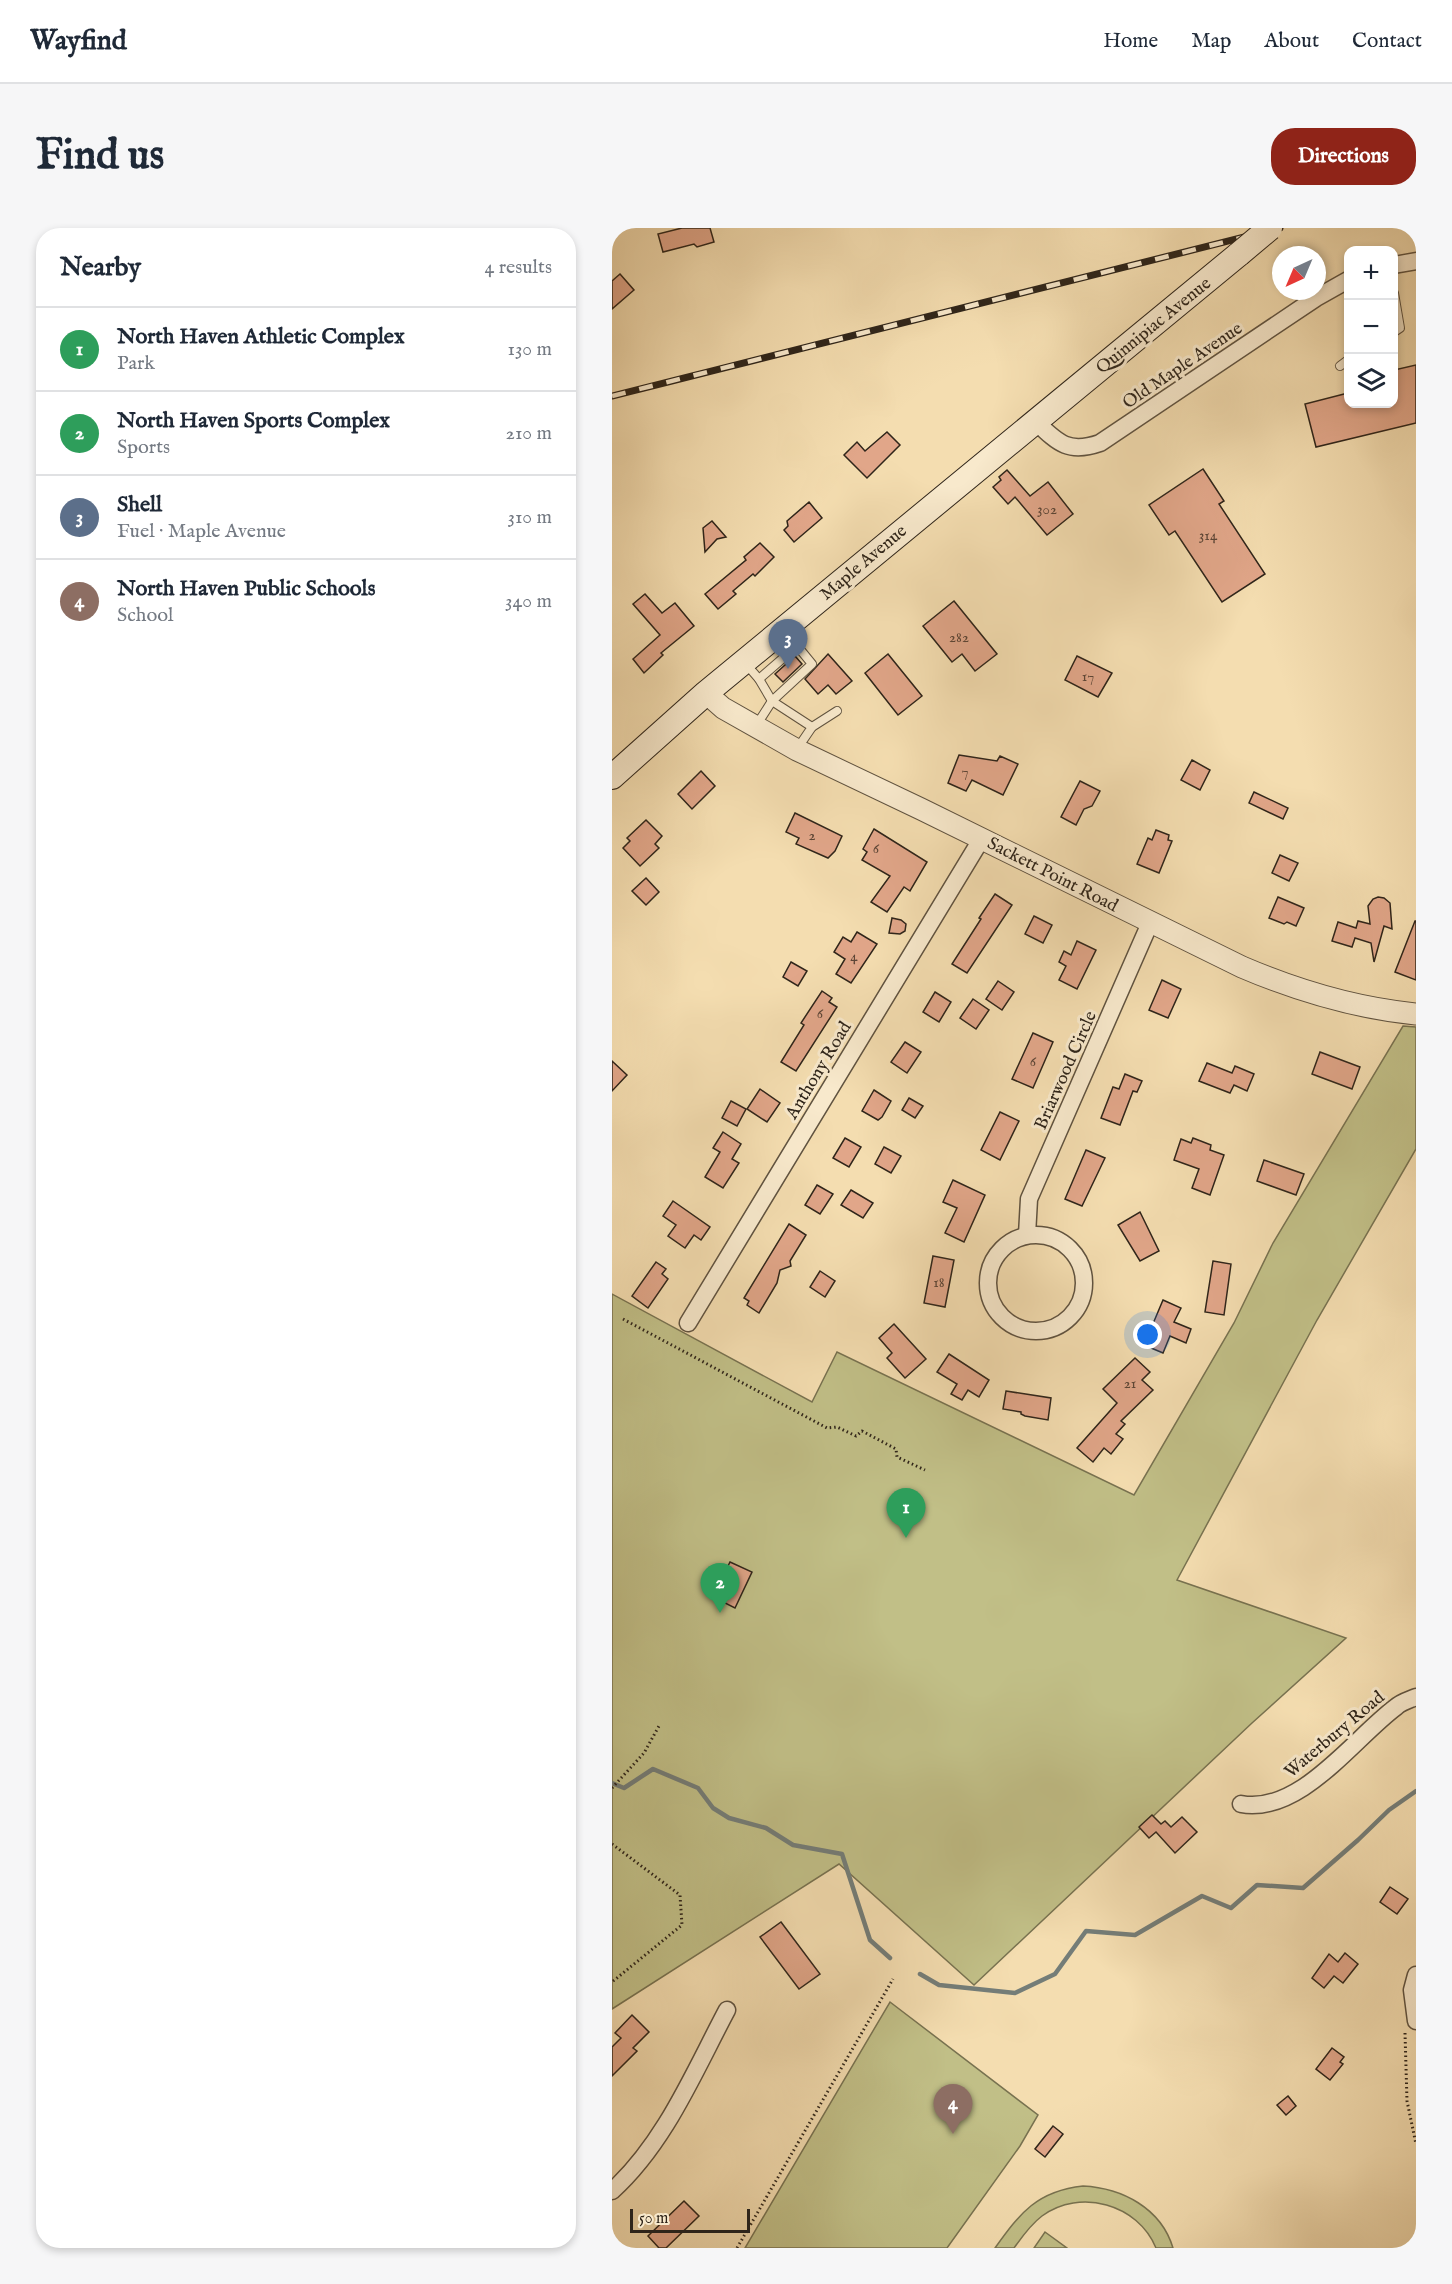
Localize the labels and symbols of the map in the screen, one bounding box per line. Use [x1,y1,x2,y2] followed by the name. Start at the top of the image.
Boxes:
[1272,246,1326,300] north arrow
[1092,273,1216,380] street label: Quinnipiac Avenue
[1118,318,1247,415] street label: Old Maple Avenue
[1037,500,1057,519] house number: 302
[816,520,912,606] street label: Maple Avenue
[1199,526,1218,545] house number: 314
[768,620,807,669] pin: 3
[949,628,969,647] house number: 282
[1082,667,1094,686] house number: 17
[961,762,969,781] house number: 7
[808,826,816,845] house number: 2
[983,832,1122,918] street label: Sackett Point Road
[873,839,880,858] house number: 6
[850,947,858,966] house number: 4
[817,1004,824,1023] house number: 6
[1030,1008,1103,1133] street label: Briarwood Circle
[781,1017,858,1125] street label: Anthony Road
[1030,1052,1037,1071] house number: 6
[933,1273,945,1292] house number: 18
[1133,1320,1162,1349] your location
[1124,1374,1136,1393] house number: 21
[886,1488,926,1538] pin: 1
[700,1564,740,1613] pin: 2
[1280,1686,1390,1784] street label: Waterbury Road
[934,2084,972,2134] pin: 4
[630,2206,750,2234] scale bar

